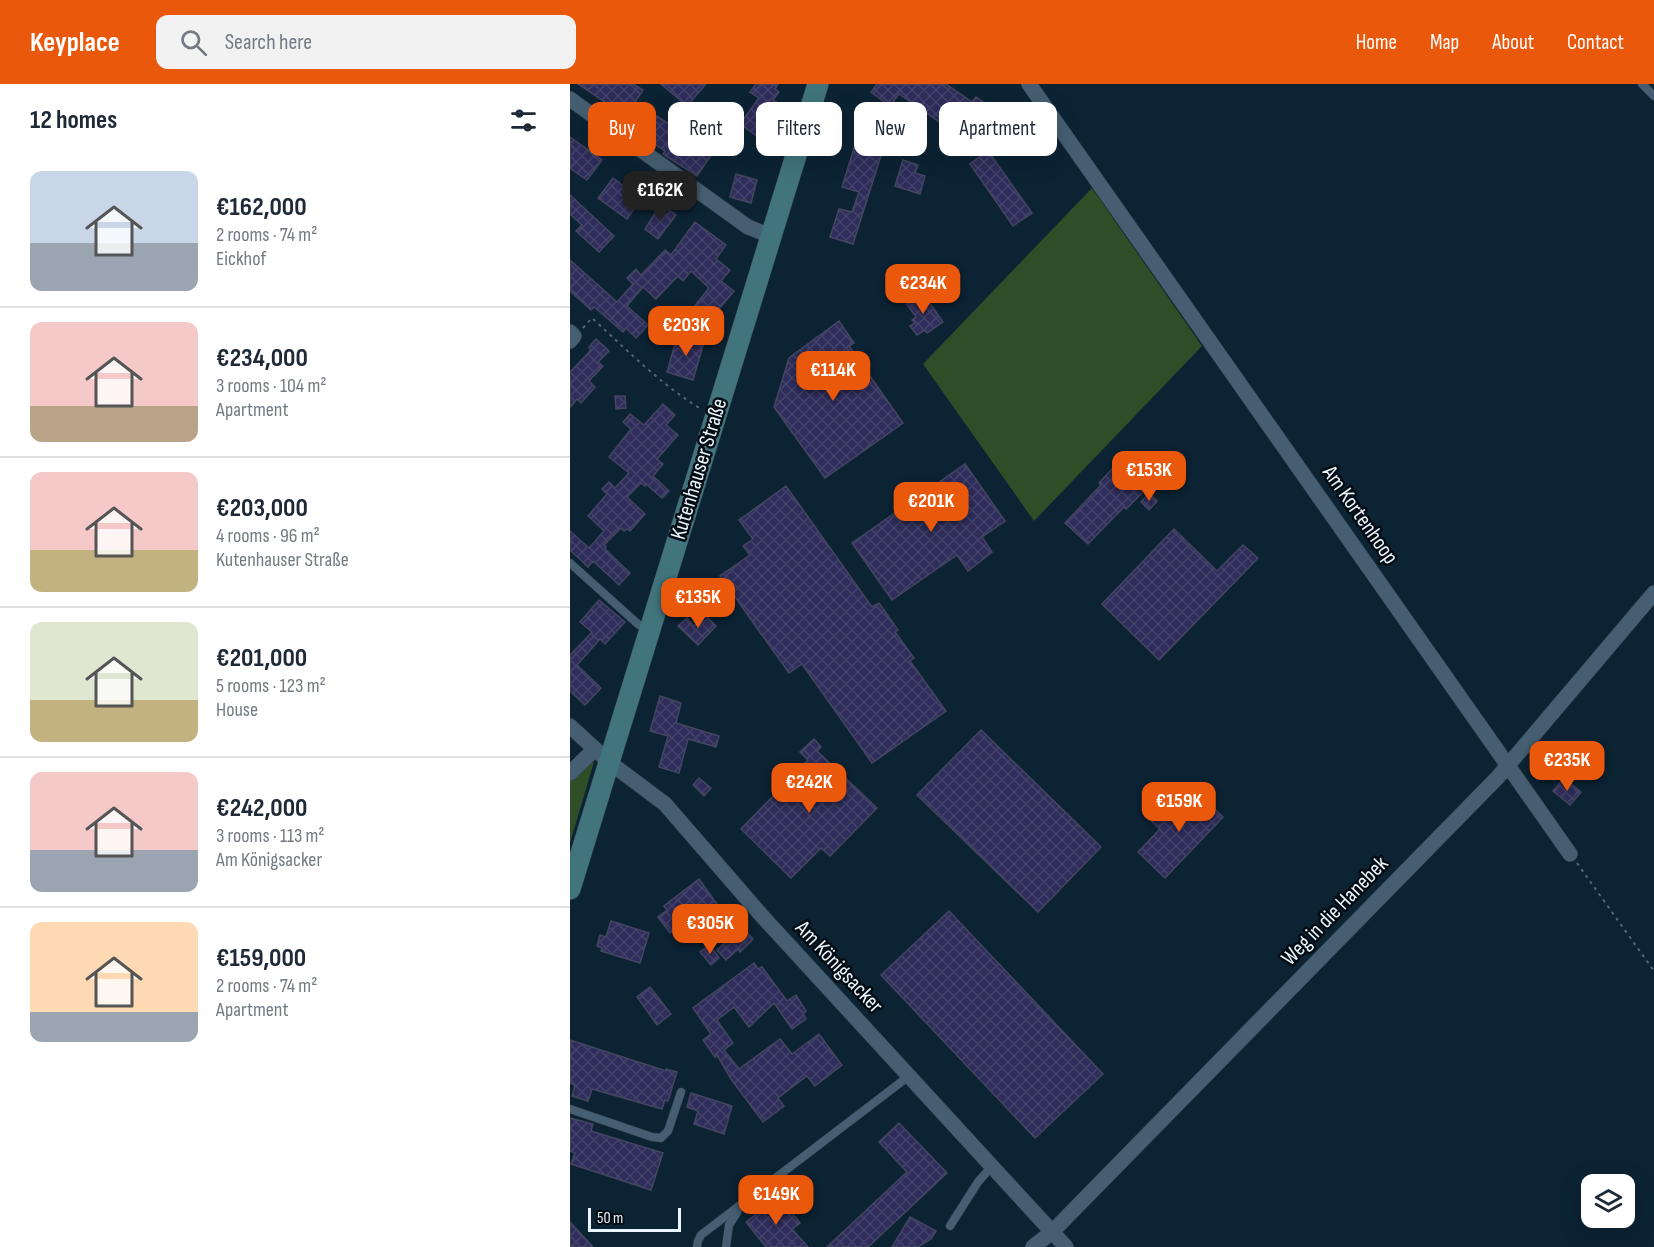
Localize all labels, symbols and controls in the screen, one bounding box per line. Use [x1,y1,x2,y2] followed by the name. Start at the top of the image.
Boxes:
[156,15,576,69] search box
[30,26,120,59] text: Keyplace
[177,26,210,59] icon: search
[225,29,312,56] text: Search here
[1356,30,1397,55] text: Home
[1430,30,1459,55] text: Map
[1492,30,1534,55] text: About
[1567,30,1624,55] text: Contact
[588,102,656,156] chip: Buy
[668,102,744,156] chip: Rent
[756,102,842,156] chip: Filters
[854,102,927,156] chip: New
[939,102,1057,156] chip: Apartment
[507,104,540,137] icon: filters
[30,105,117,136] text: 12 homes
[618,171,702,222] pin: €162K
[637,178,683,202] text: €162K
[216,192,307,223] text: €162,000
[78,195,150,267] icon: home
[216,223,317,247] text: 2 rooms · 74 m²
[216,247,266,271] text: Eickhof
[881,264,965,315] pin: €234K
[899,271,947,295] text: €234K
[644,306,728,357] pin: €203K
[662,313,710,337] text: €203K
[216,343,308,374] text: €234,000
[78,346,150,418] icon: home
[791,351,875,402] pin: €114K
[810,358,856,382] text: €114K
[216,374,326,398] text: 3 rooms · 104 m²
[665,395,733,543] street label: Kutenhauser Straße
[216,398,289,422] text: Apartment
[1107,451,1191,502] pin: €153K
[1126,458,1172,482] text: €153K
[1316,460,1404,570] street label: Am Kortenhoop
[889,482,973,533] pin: €201K
[908,489,954,513] text: €201K
[216,493,308,524] text: €203,000
[78,496,150,568] icon: home
[216,524,320,548] text: 4 rooms · 96 m²
[216,548,349,572] text: Kutenhauser Straße
[656,578,740,629] pin: €135K
[675,585,721,609] text: €135K
[216,643,307,674] text: €201,000
[78,646,150,718] icon: home
[216,674,326,698] text: 5 rooms · 123 m²
[216,698,258,722] text: House
[1525,741,1609,792] pin: €235K
[1544,748,1590,772] text: €235K
[767,763,851,814] pin: €242K
[785,770,833,794] text: €242K
[1137,782,1221,833] pin: €159K
[1156,789,1202,813] text: €159K
[216,793,307,824] text: €242,000
[78,796,150,868] icon: home
[216,824,325,848] text: 3 rooms · 113 m²
[216,848,322,872] text: Am Königsacker
[1276,850,1394,971] street label: Weg in die Hanebek
[668,904,752,955] pin: €305K
[686,911,734,935] text: €305K
[789,914,889,1019] street label: Am Königsacker
[216,943,306,974] text: €159,000
[78,946,150,1018] icon: home
[216,974,317,998] text: 2 rooms · 74 m²
[216,998,289,1022] text: Apartment
[1581,1174,1635,1228] map controls
[1581,1174,1635,1228] button: layers
[734,1175,818,1226] pin: €149K
[752,1182,800,1206] text: €149K
[588,1205,681,1232] scale bar
[597,1209,623,1228] text: 50 m

